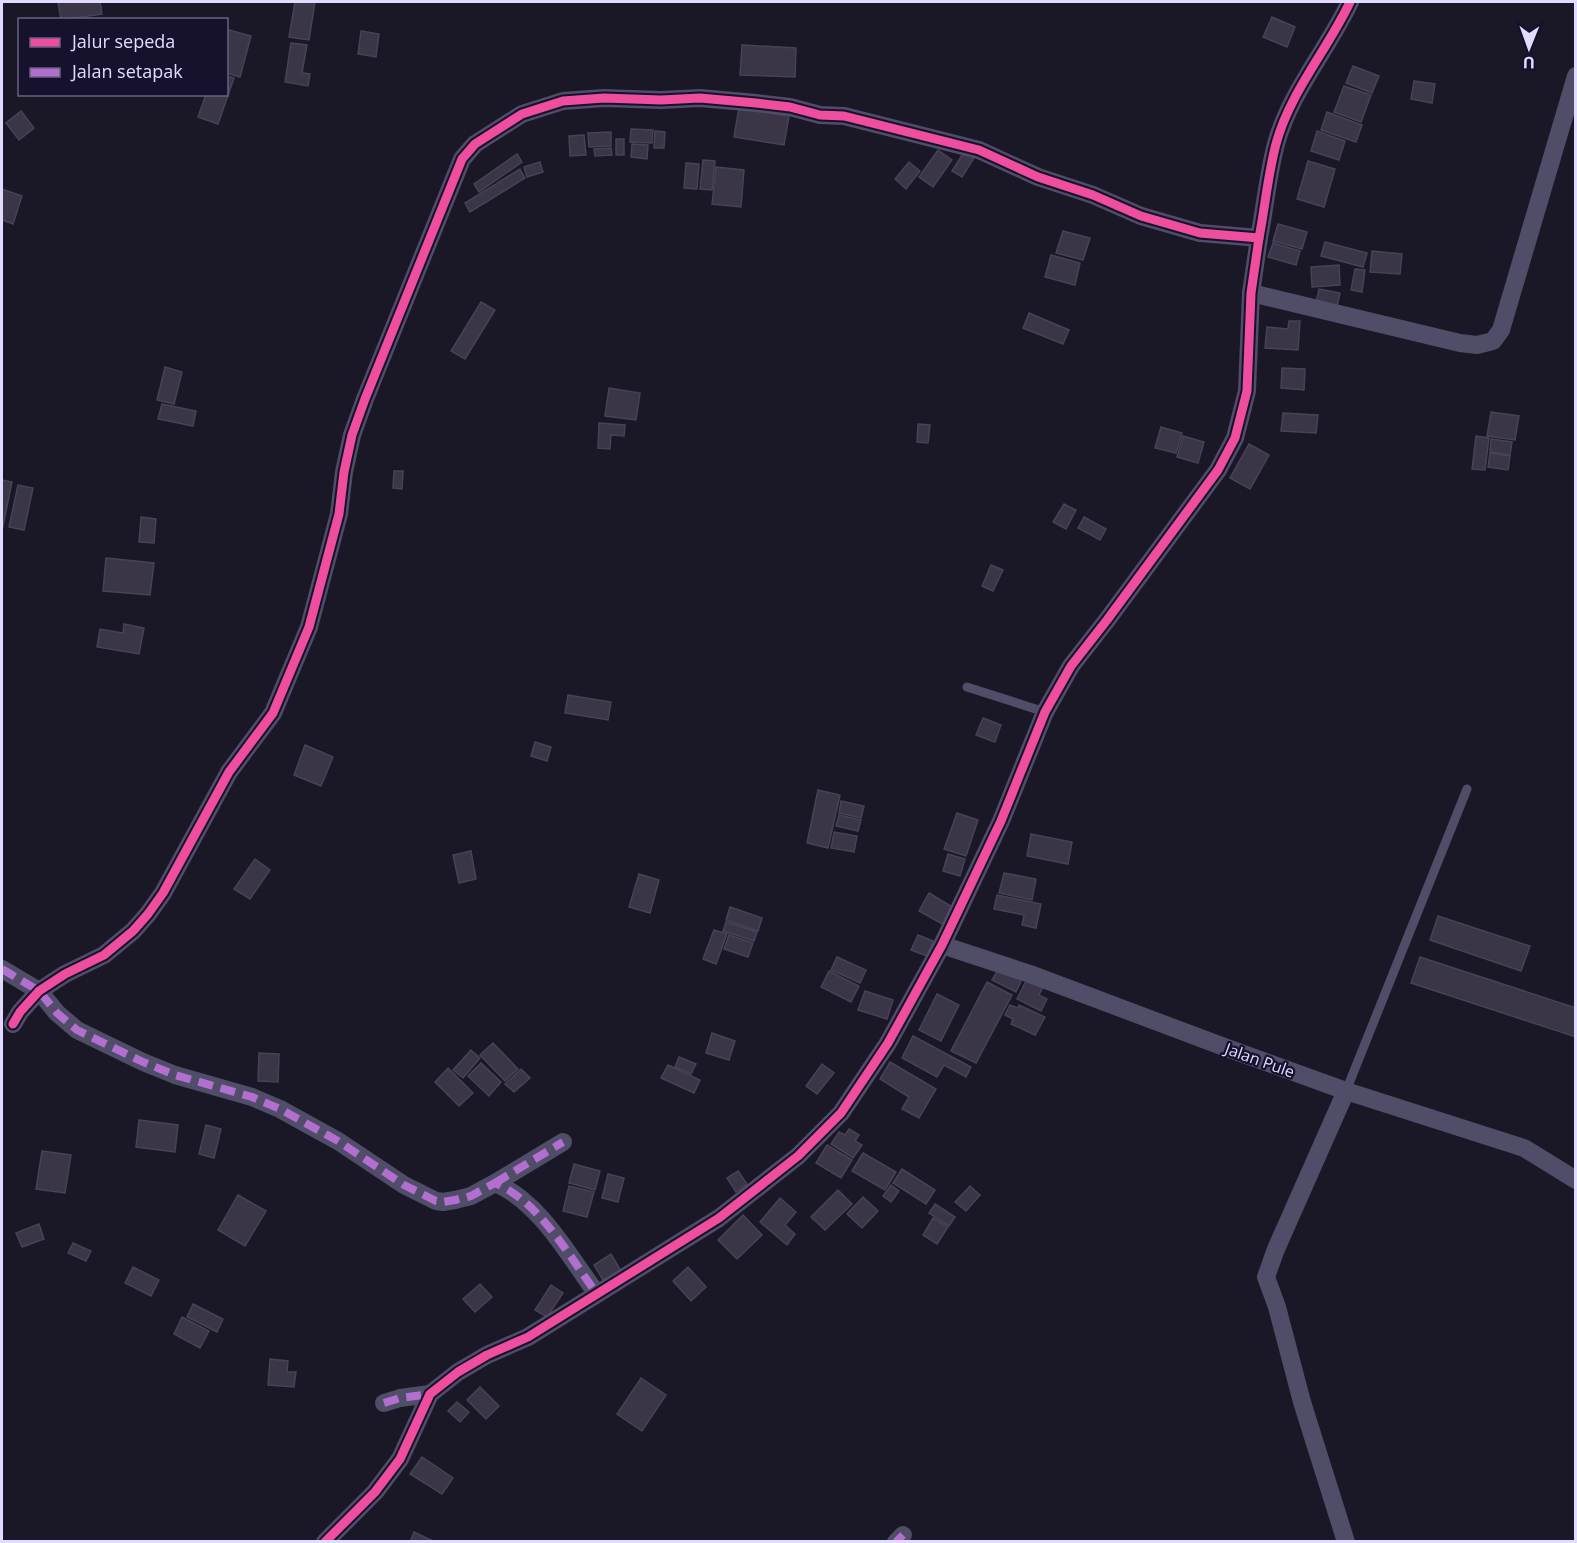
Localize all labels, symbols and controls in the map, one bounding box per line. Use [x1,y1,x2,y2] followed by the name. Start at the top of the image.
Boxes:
[18,18,228,96] legend
[1499,18,1559,78] north arrow
[70,29,175,53] text: Jalur sepeda
[1523,52,1535,74] text: U
[70,59,183,83] text: Jalan setapak
[1220,1037,1298,1083] street label: Jalan Pule

